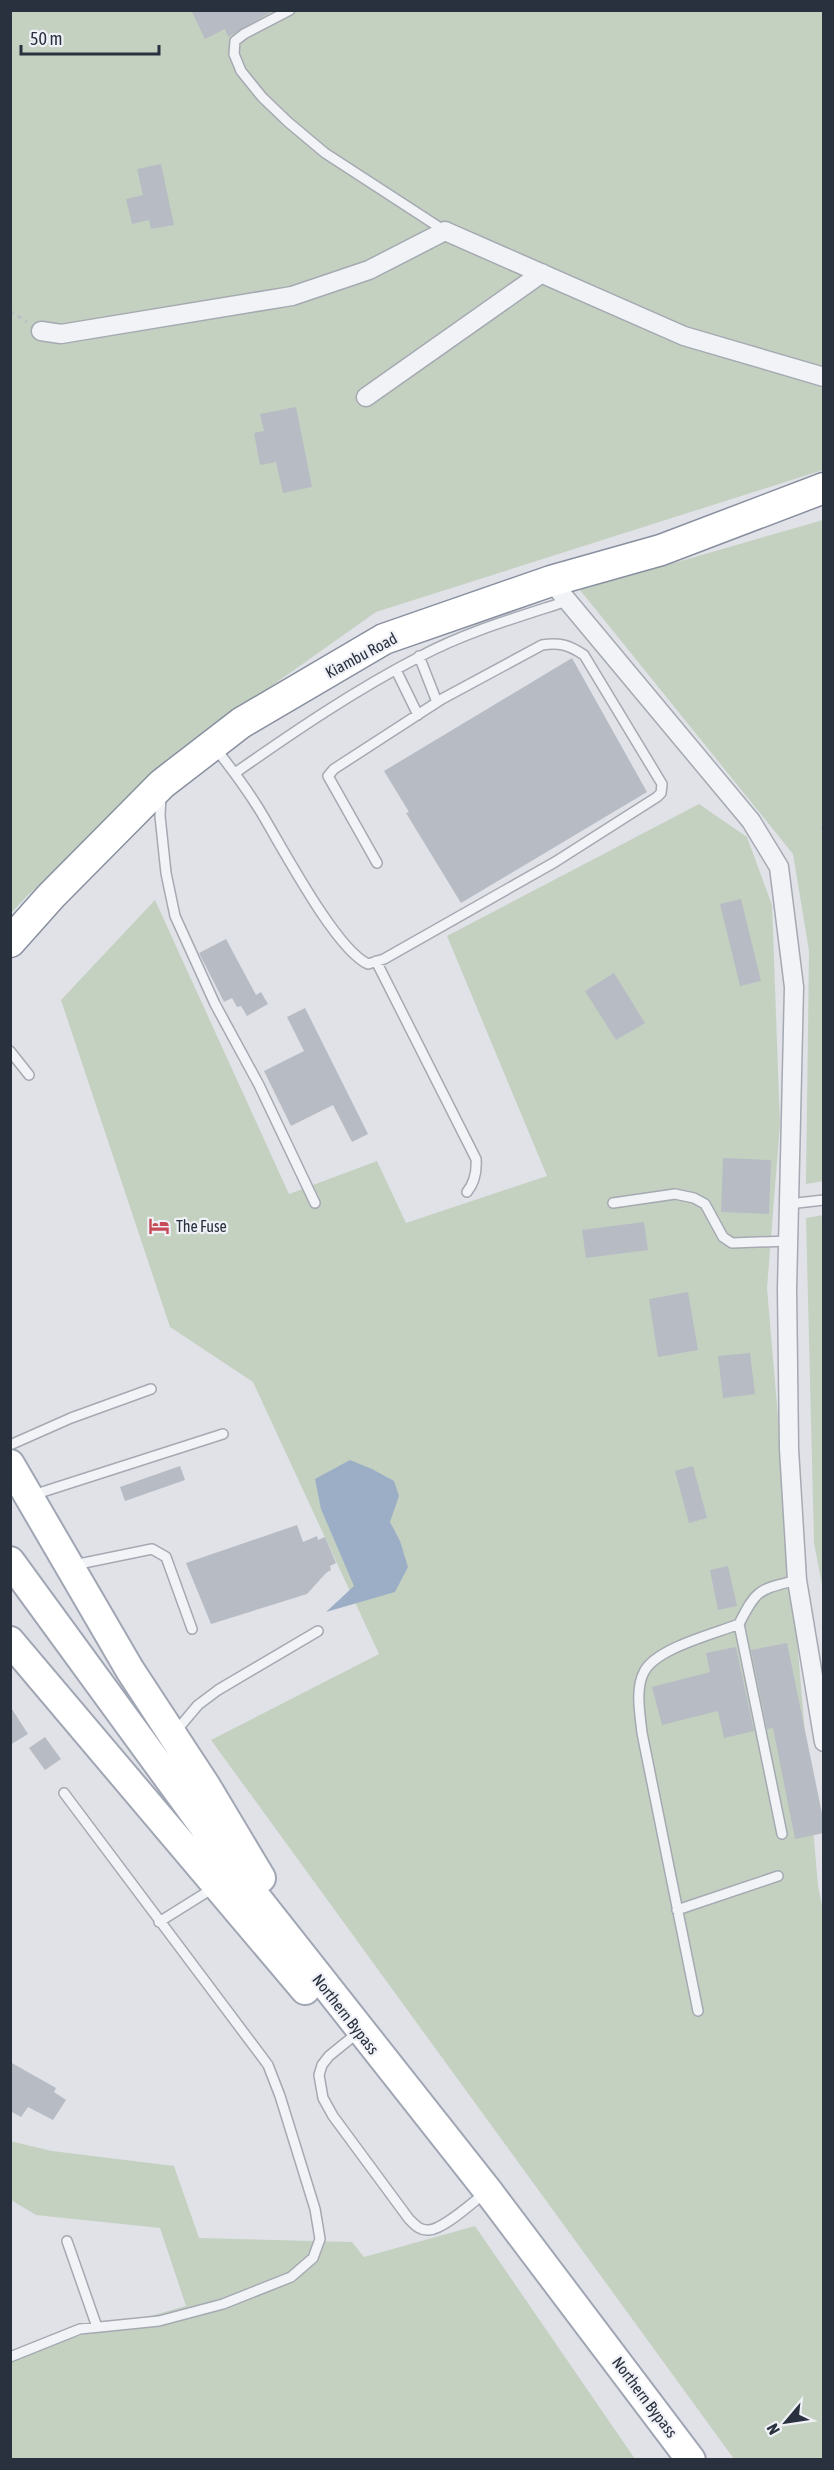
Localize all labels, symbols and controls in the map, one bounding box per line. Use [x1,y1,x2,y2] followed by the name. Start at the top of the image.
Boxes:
[21,18,159,56] scale bar
[30,28,62,49] text: 50 m
[322,629,400,681] street label: Kiambu Road
[147,1214,171,1238] hotel icon: The Fuse
[176,1217,227,1235] place label: The Fuse
[308,1971,383,2058] street label: Northern Bypass
[608,2353,681,2442] street label: Northern Bypass
[756,2392,816,2452] north arrow
[763,2421,783,2438] text: N

